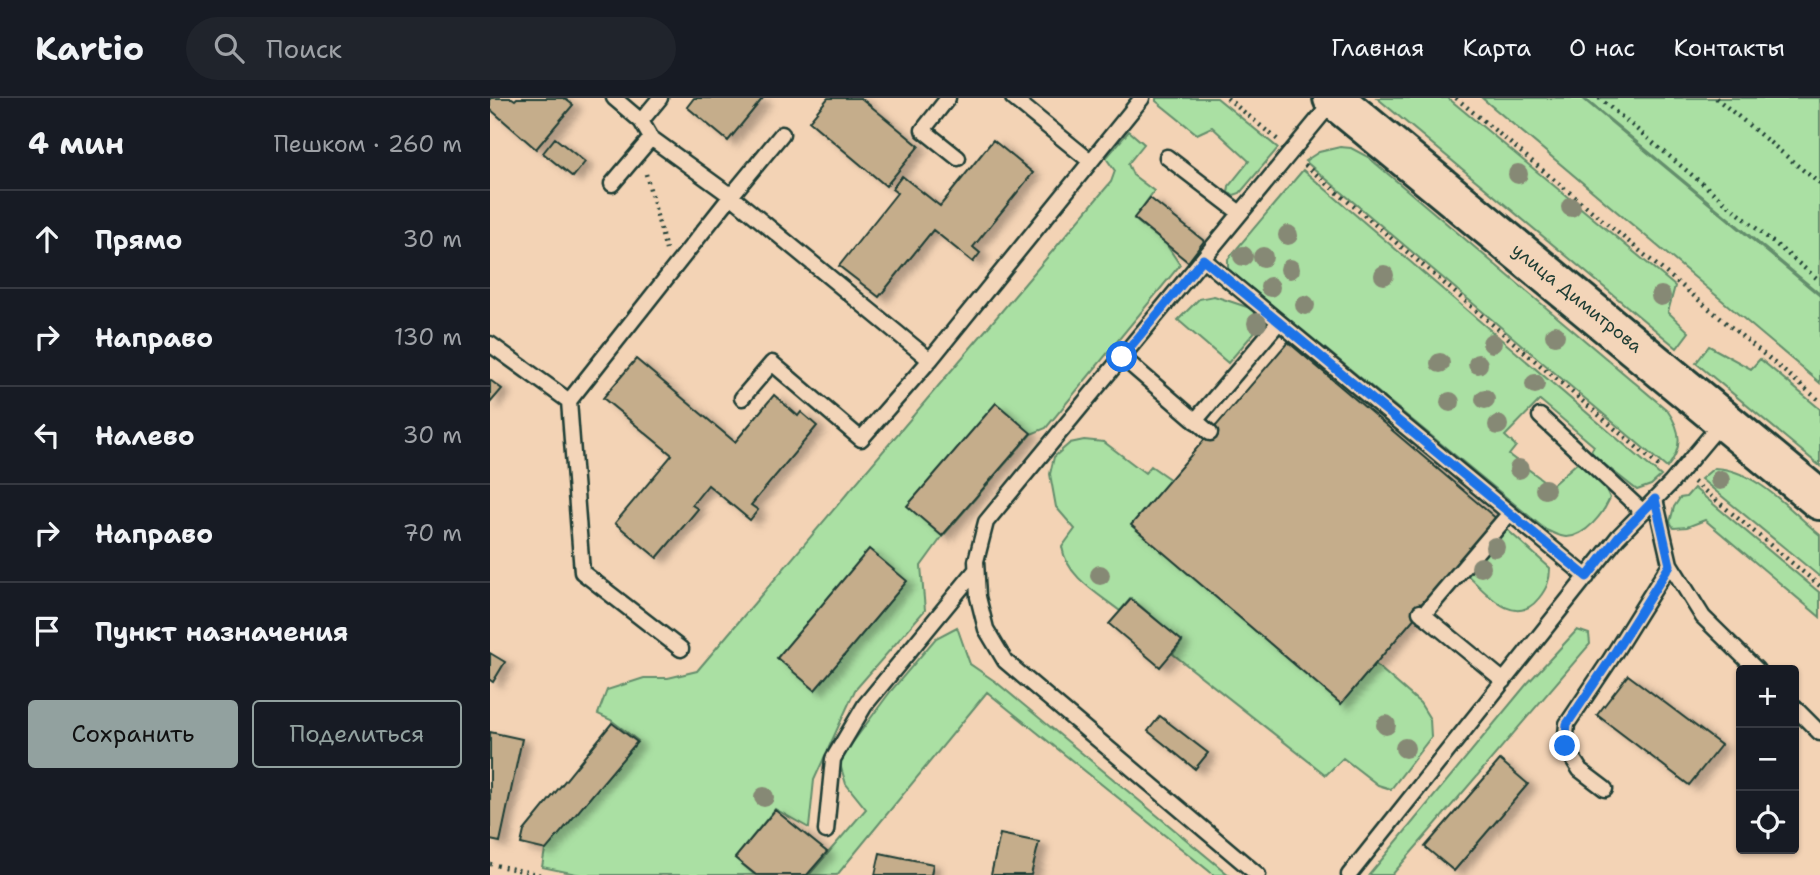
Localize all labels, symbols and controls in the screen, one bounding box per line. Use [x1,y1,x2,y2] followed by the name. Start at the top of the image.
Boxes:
[186,17,676,80] search box
[35,26,144,71] text: Kartio
[210,29,248,67] icon: search
[266,31,342,66] text: Поиск
[1331,32,1424,64] text: Главная
[1462,32,1531,64] text: Карта
[1569,32,1635,64] text: О нас
[1673,32,1785,64] text: Контакты
[28,123,124,164] text: 4 мин
[274,129,462,159] text: Пешком · 260 m
[28,220,66,258] icon: ahead
[95,222,183,257] text: Прямо
[403,224,462,254] text: 30 m
[1507,238,1647,358] street label: улица Димитрова
[28,318,66,356] icon: right
[95,320,213,355] text: Направо
[394,322,462,352] text: 130 m
[1106,341,1137,372] route start
[28,416,66,454] icon: left
[95,418,195,453] text: Налево
[403,420,462,450] text: 30 m
[28,514,66,552] icon: right
[95,516,213,551] text: Направо
[403,518,462,548] text: 70 m
[28,612,66,650] icon: arrive
[95,614,348,649] text: Пункт назначения
[1736,665,1799,854] map controls
[1736,665,1799,728] button: +
[28,700,238,768] button: Сохранить
[252,700,462,768] button: Поделиться
[1736,728,1799,791] button: −
[1549,730,1580,761] route end
[1736,791,1799,854] button: locate

